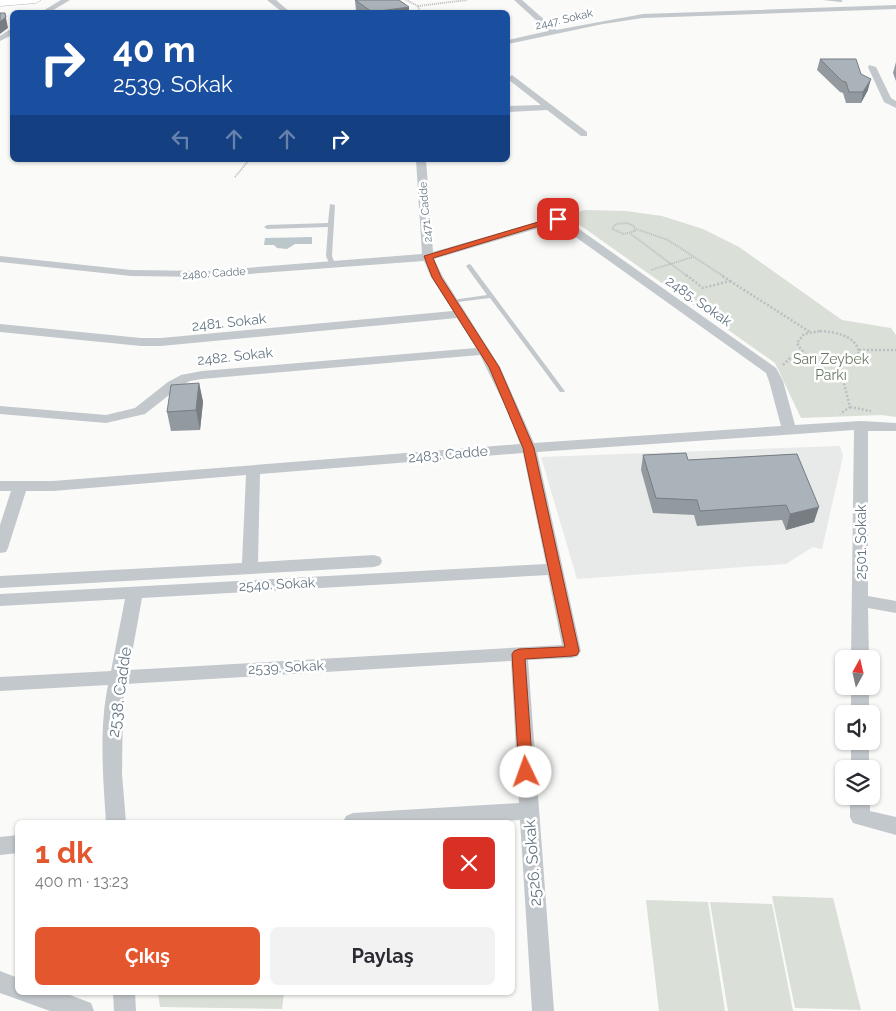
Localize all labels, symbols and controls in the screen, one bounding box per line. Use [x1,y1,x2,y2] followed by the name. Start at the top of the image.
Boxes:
[534,7,594,32] street label: 2447. Sokak
[113,29,195,70] text: 40 m
[30,30,95,95] icon: right
[113,71,233,97] text: 2539. Sokak
[167,125,195,153] icon: left
[220,125,248,153] icon: ahead
[273,125,301,153] icon: ahead
[326,125,354,153] icon: right
[416,181,435,243] street label: 2471. Cadde
[537,198,579,240] pin
[544,205,572,233] icon: arrive
[182,265,247,282] street label: 2480. Cadde
[663,273,735,330] street label: 2485. Sokak
[191,310,268,334] street label: 2481. Sokak
[196,344,274,368] street label: 2482. Sokak
[793,351,870,383] park label: Sarı Zeybek Parkı
[408,443,488,465] street label: 2483. Cadde
[853,504,869,579] street label: 2501. Sokak
[238,574,316,594] street label: 2540. Sokak
[104,646,135,739] street label: 2538. Cadde
[835,650,880,695] north arrow
[835,650,880,805] map controls
[248,657,325,677] street label: 2539. Sokak
[835,705,880,750] button: sound
[499,745,551,797] position arrow
[835,760,880,805] button: layers
[520,818,545,907] street label: 2526. Sokak
[35,835,93,870] text: 1 dk
[443,837,495,889] button: close
[35,872,129,891] text: 400 m · 13:23
[35,927,260,985] button: Çıkış
[270,927,495,985] button: Paylaş

